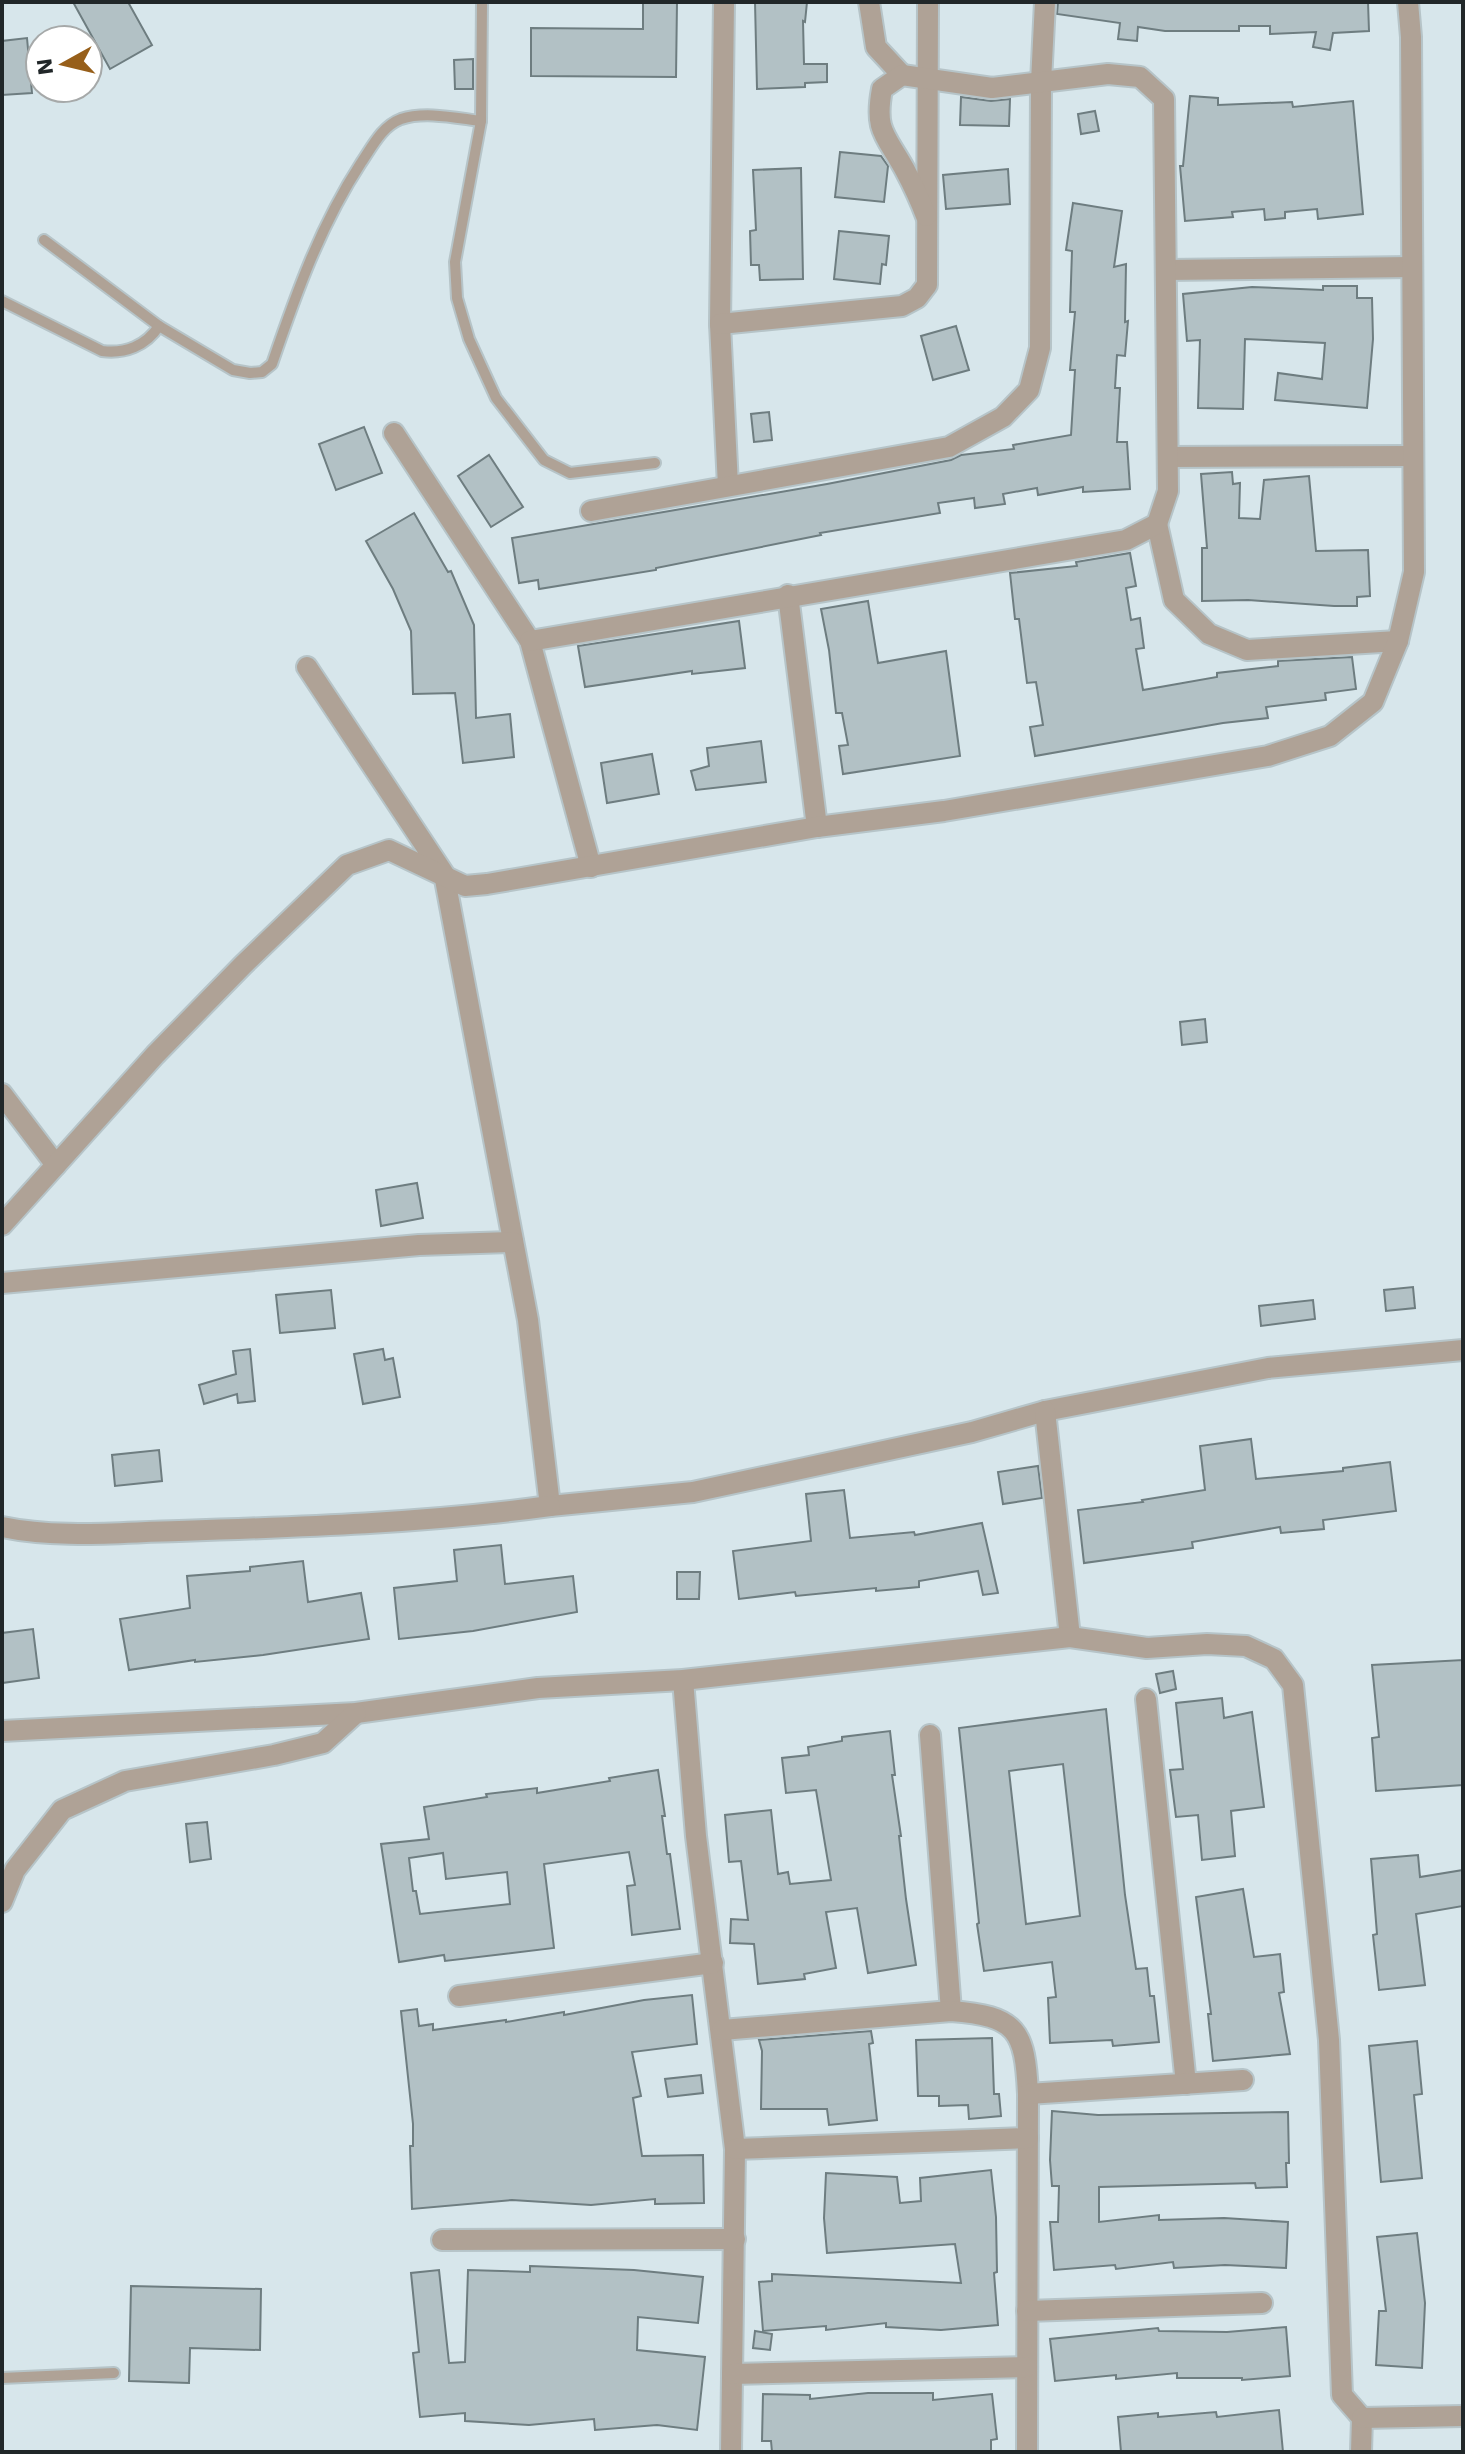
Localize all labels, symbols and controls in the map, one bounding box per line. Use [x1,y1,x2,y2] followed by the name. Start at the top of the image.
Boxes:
[24,24,104,104] north arrow
[31,57,58,77] text: N

